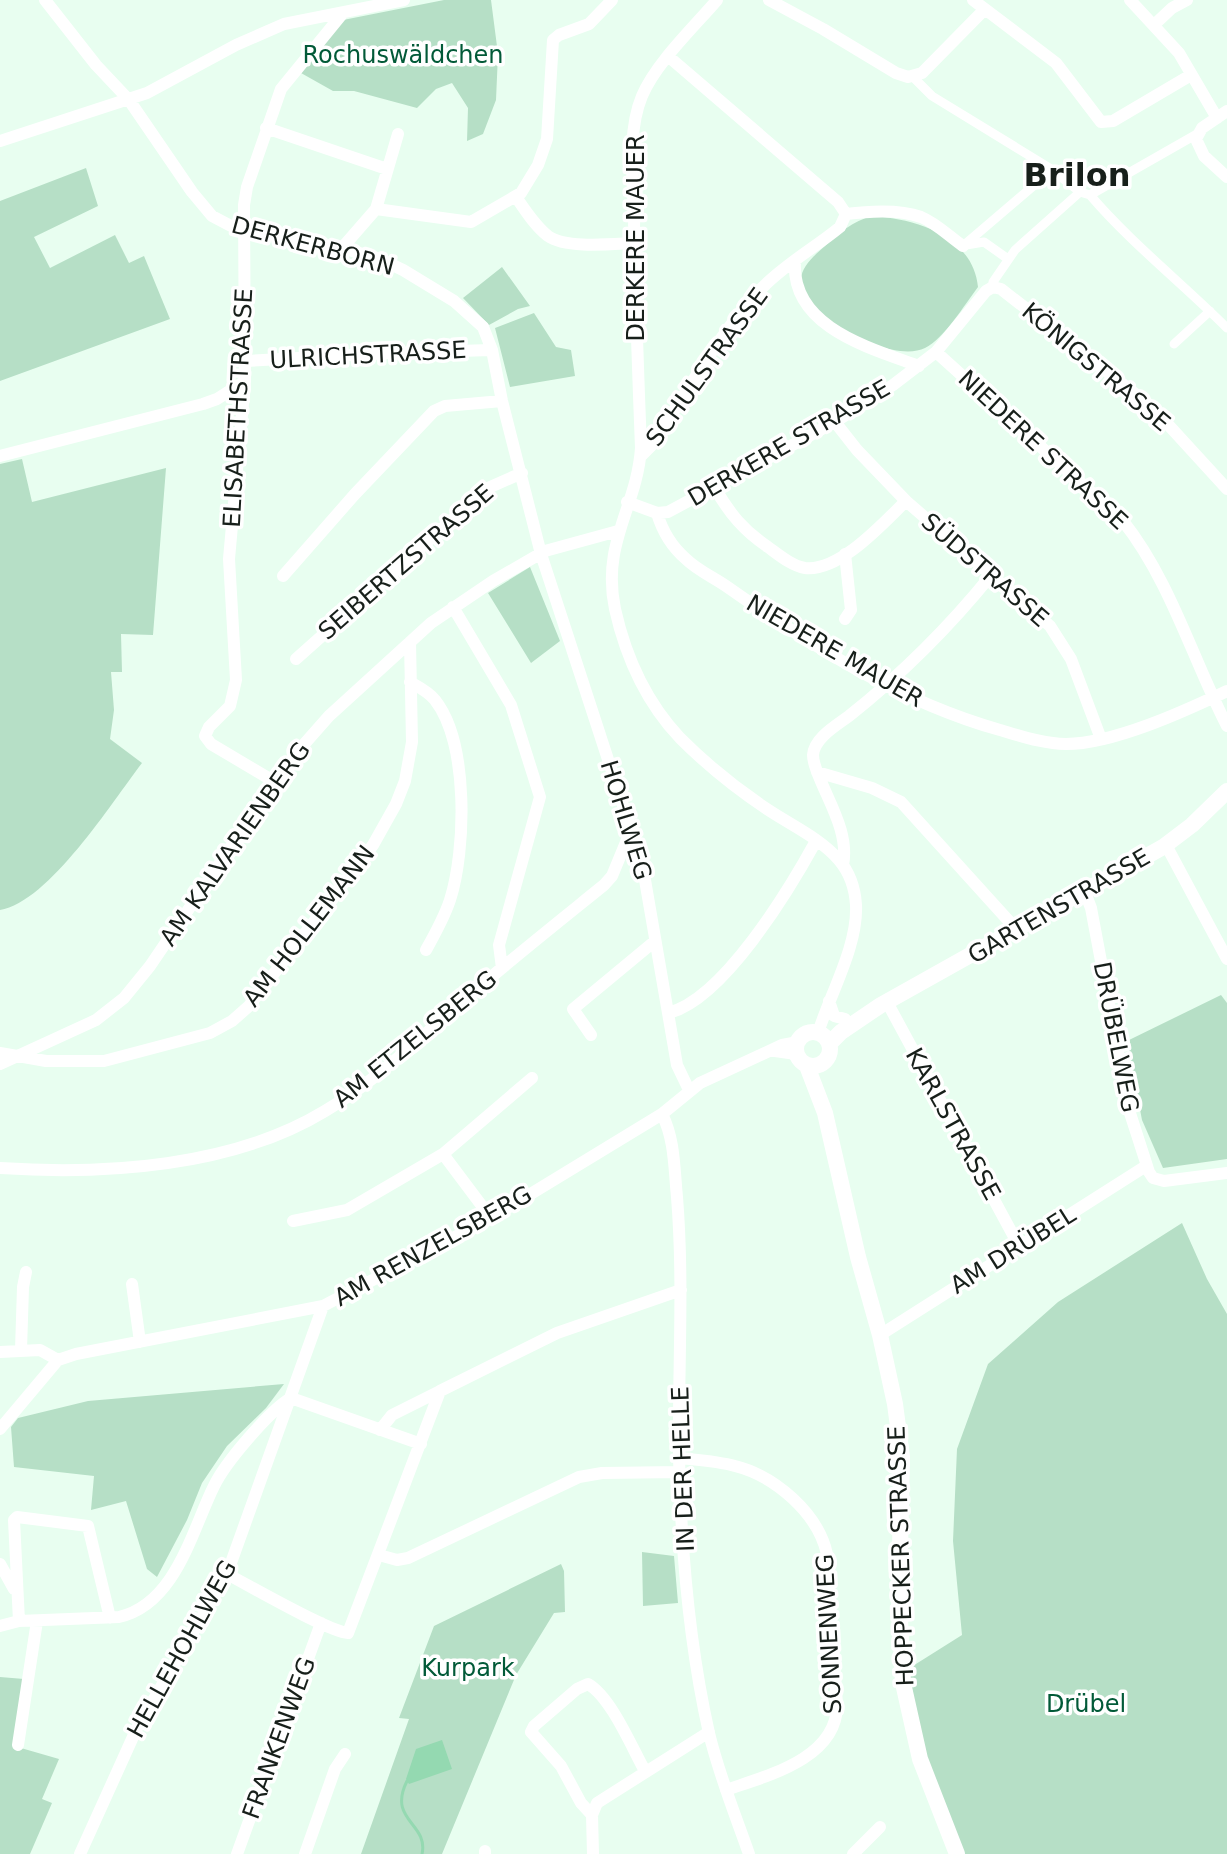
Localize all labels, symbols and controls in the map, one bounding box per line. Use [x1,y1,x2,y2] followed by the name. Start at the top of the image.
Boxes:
[302,41,504,69] park label: Rochuswäldchen
[622,134,650,342] street label: DERKERE MAUER
[1024,156,1130,194] district label: Brilon
[228,211,398,281] street label: DERKERBORN
[640,282,774,452] street label: SCHULSTRASSE
[218,288,258,528] street label: ELISABETHSTRASSE
[1016,296,1176,437] street label: KÖNIGSTRASSE
[269,336,467,374] street label: ULRICHSTRASSE
[953,364,1133,536] street label: NIEDERE STRASSE
[683,374,895,512] street label: DERKERE STRASSE
[313,478,499,646] street label: SEIBERTZSTRASSE
[916,507,1055,633] street label: SÜDSTRASSE
[741,589,929,713] street label: NIEDERE MAUER
[154,737,316,951] street label: AM KALVARIENBERG
[595,757,657,883] street label: HOHLWEG
[237,840,381,1012] street label: AM HOLLEMANN
[963,843,1155,969] street label: GARTENSTRASSE
[1088,959,1145,1115] street label: DRÜBELWEG
[328,965,502,1113] street label: AM ETZELSBERG
[900,1043,1006,1205] street label: KARLSTRASSE
[329,1180,537,1312] street label: AM RENZELSBERG
[945,1199,1081,1300] street label: AM DRÜBEL
[666,1386,700,1552] street label: IN DER HELLE
[882,1425,920,1687] street label: HOPPECKER STRASSE
[811,1553,847,1715] street label: SONNENWEG
[122,1555,242,1743] street label: HELLEHOHLWEG
[237,1653,321,1823] street label: FRANKENWEG
[421,1654,515,1682] park label: Kurpark
[1046,1690,1126,1718] park label: Drübel

